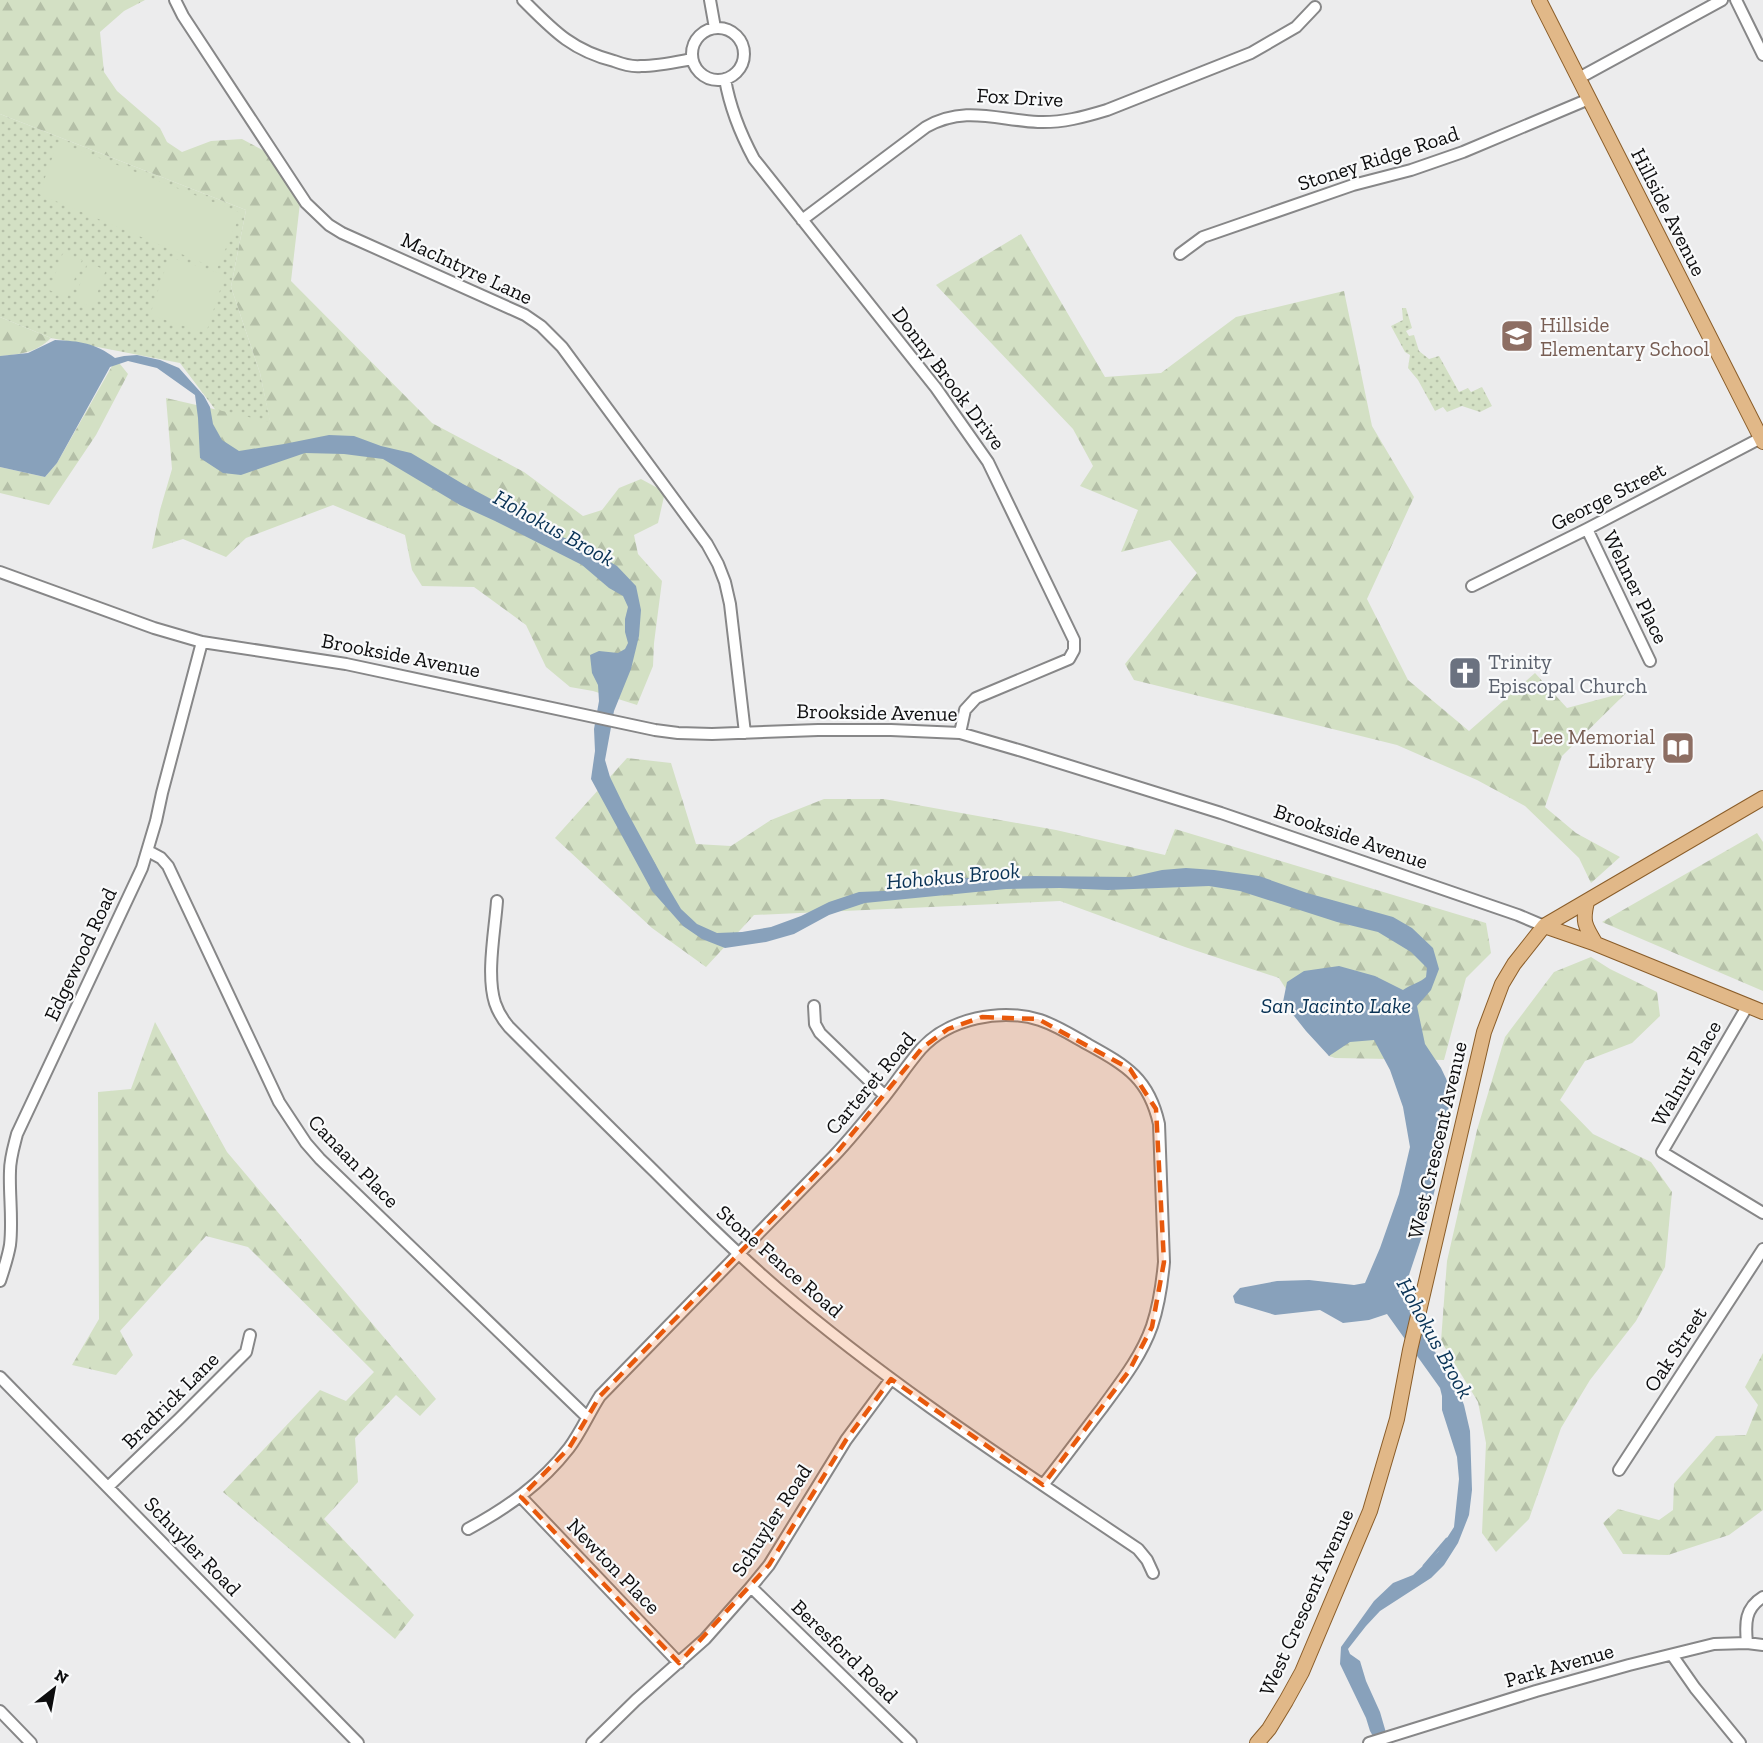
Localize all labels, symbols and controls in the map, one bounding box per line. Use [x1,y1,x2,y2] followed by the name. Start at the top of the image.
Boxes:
[976,82,1064,112] street label: Fox Drive
[1294,120,1462,196] street label: Stoney Ridge Road
[1626,144,1712,280] street label: Hillside Avenue
[397,227,537,309] street label: MacIntyre Lane
[887,302,1011,454] street label: Donny Brook Drive
[1540,312,1710,361] place label: Hillside Elementary School
[1499,318,1535,354] school or university icon: Hillside Elementary School
[1546,456,1670,536] street label: George Street
[489,484,619,572] water label: Hohokus Brook
[1598,526,1674,648] street label: Wehner Place
[320,627,483,683] street label: Brookside Avenue
[1488,649,1647,698] place label: Trinity Episcopal Church
[1447,655,1483,691] church icon: Trinity Episcopal Church
[796,698,958,726] street label: Brookside Avenue
[1532,724,1655,773] place label: Lee Memorial Library
[1660,730,1696,766] library icon: Lee Memorial Library
[1271,798,1431,874] street label: Brookside Avenue
[885,857,1021,895] water label: Hohokus Brook
[38,883,122,1025] street label: Edgewood Road
[1261,992,1411,1019] water label: San Jacinto Lake
[1646,1015,1726,1130] street label: Walnut Place
[820,1026,921,1140] street label: Carteret Road
[1402,1039,1472,1241] street label: West Crescent Avenue
[303,1109,405,1213] street label: Canaan Place
[712,1199,849,1323] street label: Stone Fence Road
[1391,1273,1479,1403] water label: Hohokus Brook
[1638,1302,1712,1396] street label: Oak Street
[116,1346,224,1454] street label: Bradrick Lane
[726,1459,817,1581] street label: Schuyler Road
[139,1491,247,1601] street label: Schuyler Road
[1254,1505,1359,1699] street label: West Crescent Avenue
[562,1513,666,1619] street label: Newton Place
[787,1594,904,1708] street label: Beresford Road
[1502,1637,1617,1693] street label: Park Avenue
[24,1659,84,1719] north arrow
[51,1665,72,1688] text: N

